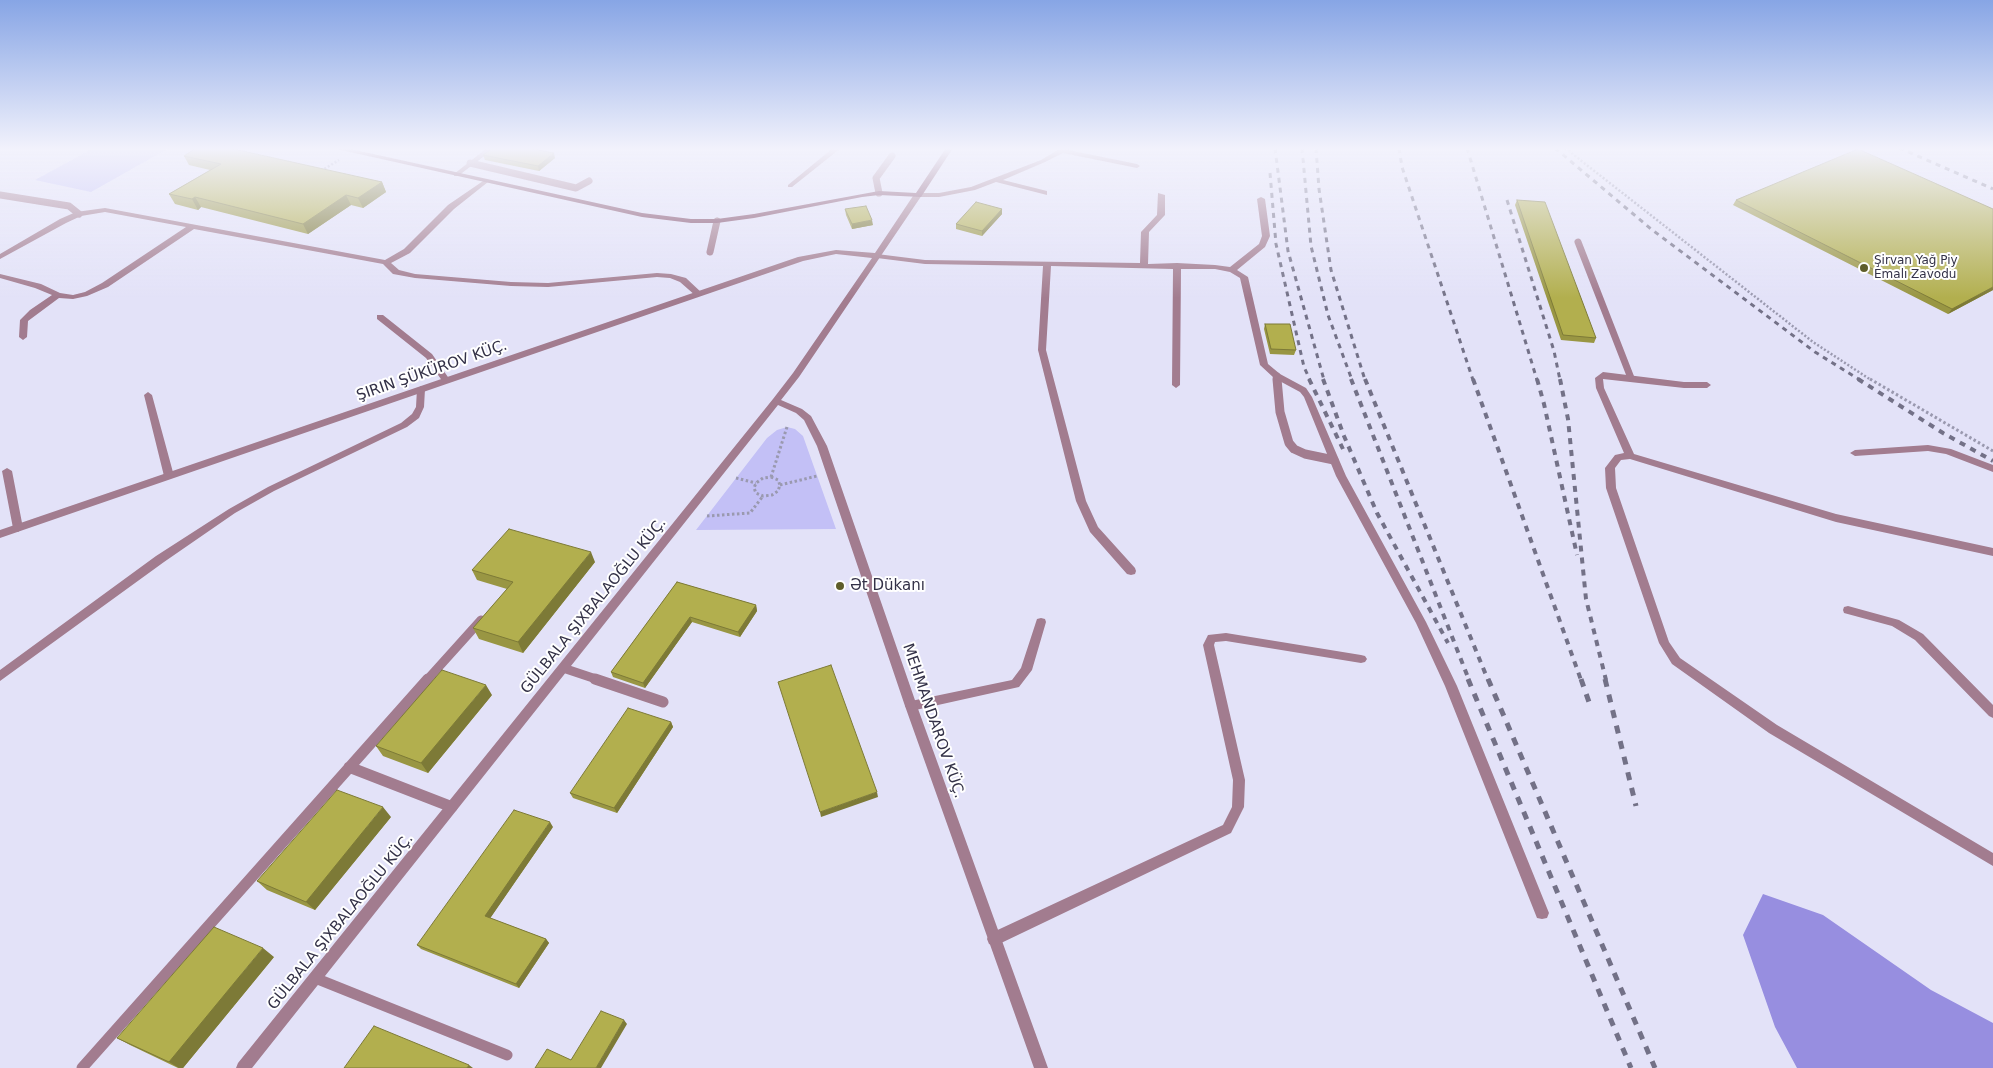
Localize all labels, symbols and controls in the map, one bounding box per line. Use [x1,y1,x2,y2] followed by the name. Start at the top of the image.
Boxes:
[1874,254,1958,282] place label: Şirvan Yağ Piy Emalı Zavodu
[1858,262,1870,274] marker: Şirvan Yağ Piy Emalı Zavodu
[354,337,510,405] street label: ŞIRIN ŞÜKÜROV KÜÇ.
[517,514,671,698] street label: GÜLBALA ŞIXBALAOĞLU KÜÇ.
[850,577,925,595] place label: Ət Dükanı
[834,580,846,592] marker: Ət Dükanı
[898,641,968,801] street label: MEHMANDAROV KÜÇ.
[264,830,418,1014] street label: GÜLBALA ŞIXBALAOĞLU KÜÇ.

